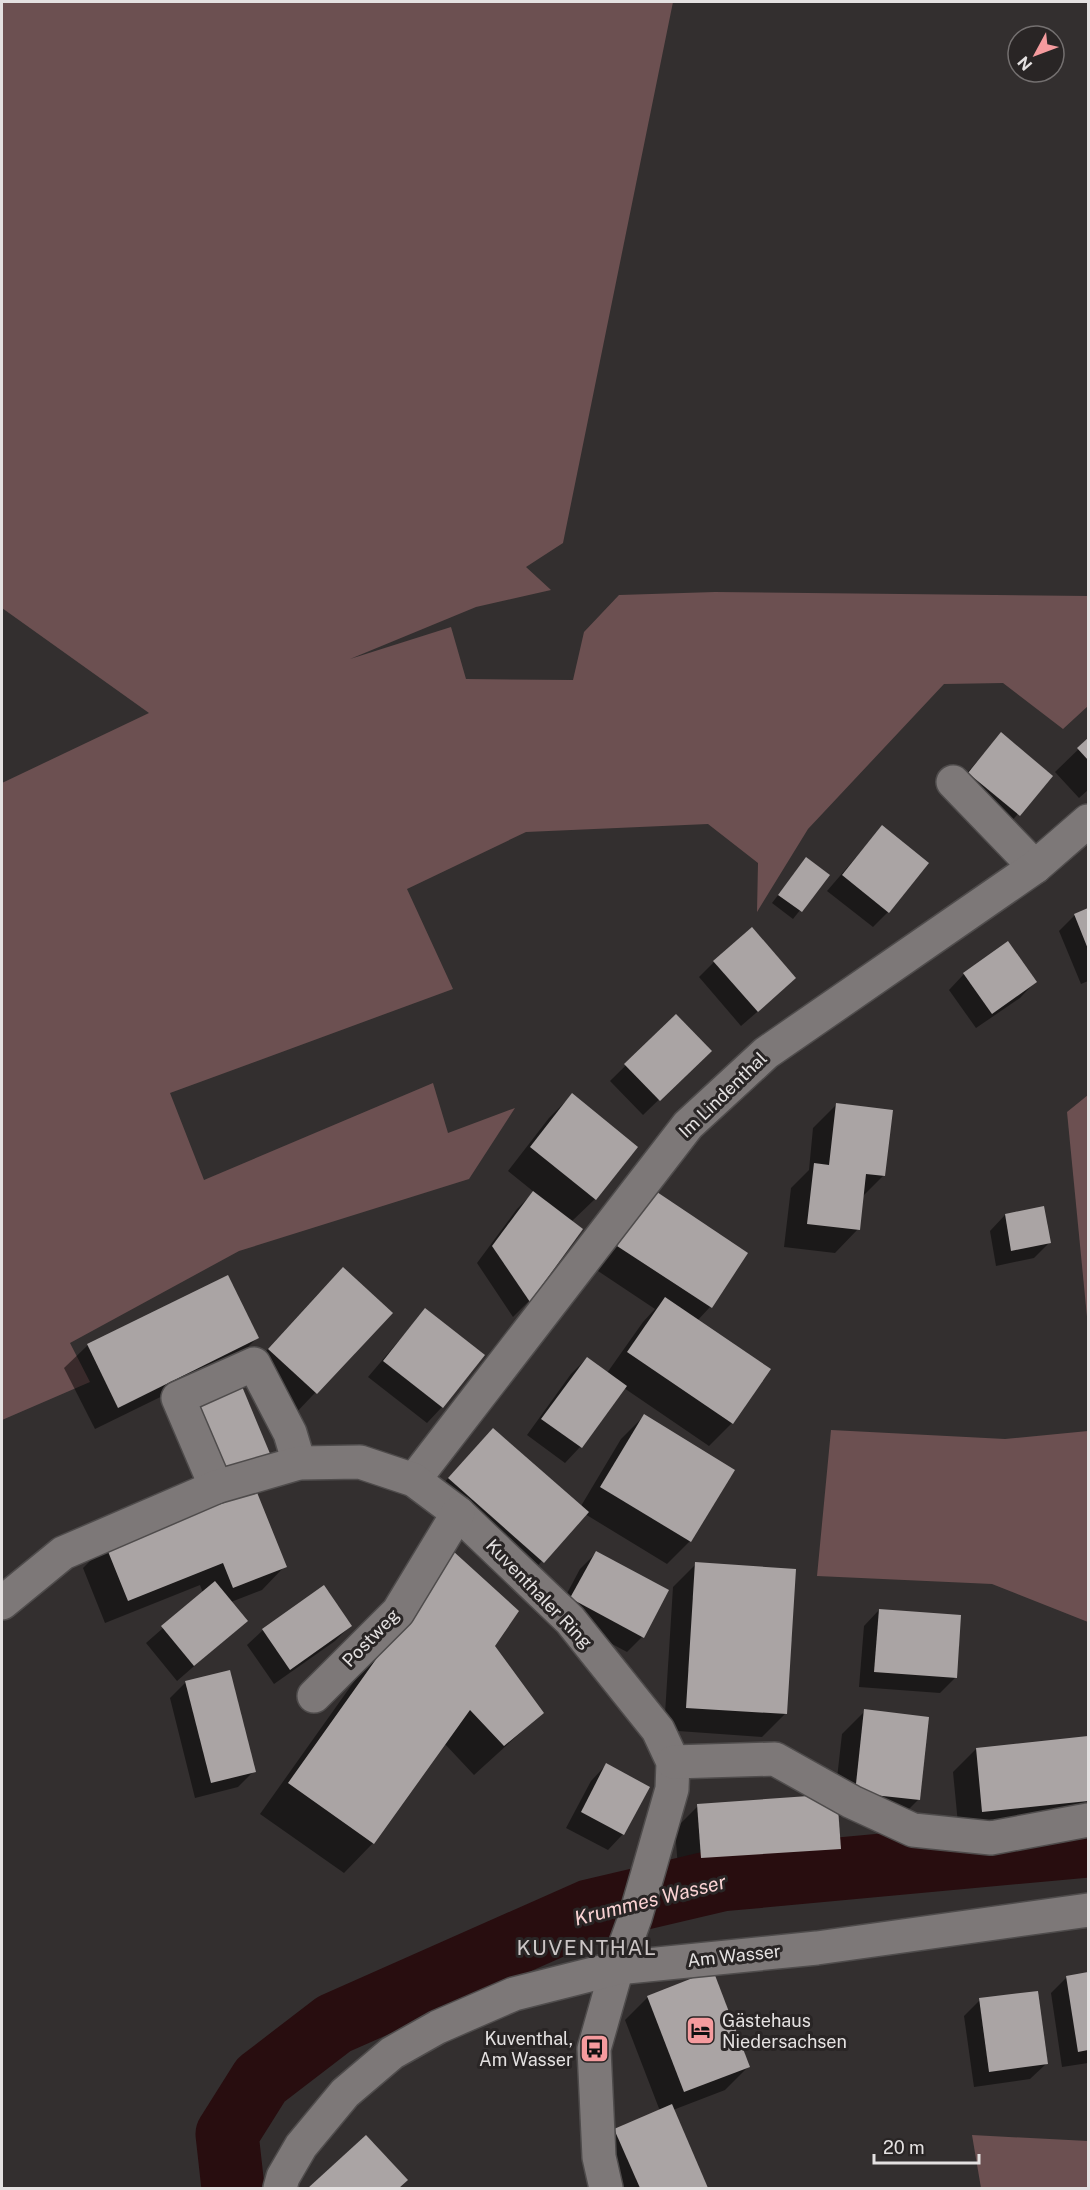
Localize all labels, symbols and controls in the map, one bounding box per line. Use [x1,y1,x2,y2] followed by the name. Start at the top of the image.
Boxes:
[1006,24,1066,84] north arrow
[1014,53,1036,74] text: N
[674,1047,771,1142] street label: Im Lindenthal
[482,1535,597,1653] street label: Kuventhaler Ring
[338,1604,403,1671] street label: Postweg
[572,1869,729,1930] water label: Krummes Wasser
[517,1935,657,1960] district label: KUVENTHAL
[686,1940,782,1971] street label: Am Wasser
[722,2010,847,2052] place label: Gästehaus Niedersachsen
[685,2015,717,2047] hotel icon: Gästehaus Niedersachsen
[479,2028,573,2070] place label: Kuventhal, Am Wasser
[578,2033,610,2065] bus stop icon: Kuventhal, Am Wasser
[874,2127,979,2165] scale bar
[883,2137,925,2158] text: 20 m

